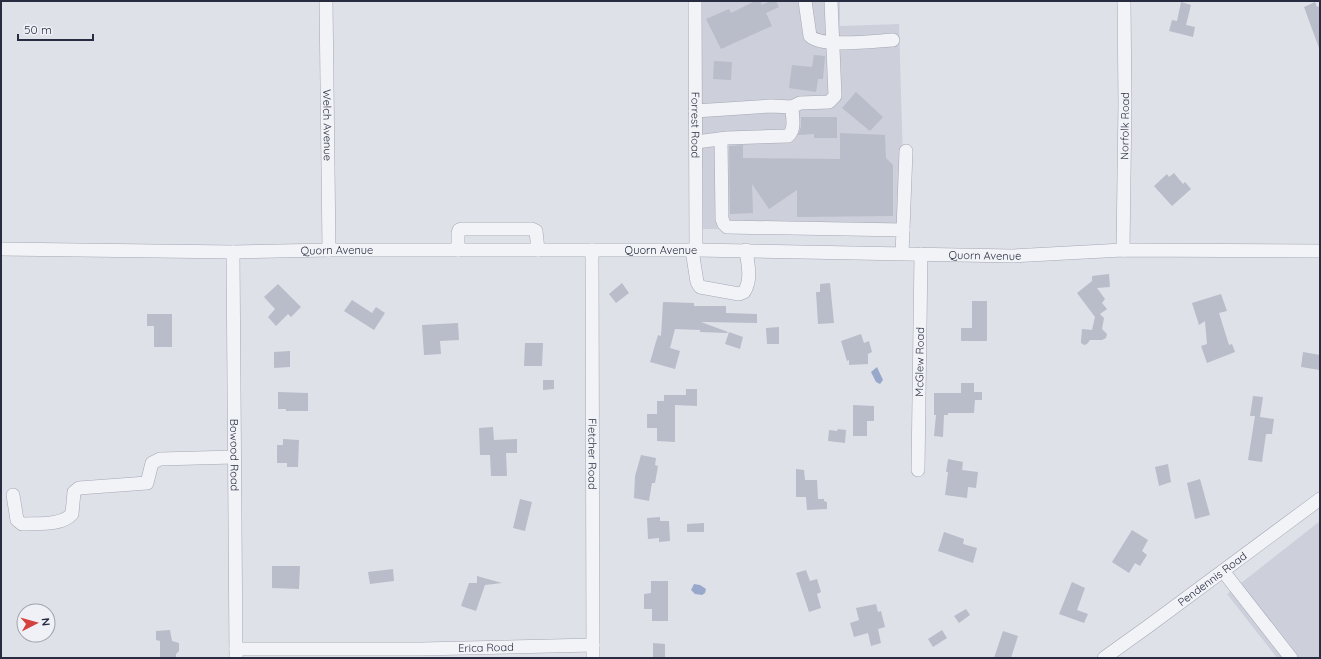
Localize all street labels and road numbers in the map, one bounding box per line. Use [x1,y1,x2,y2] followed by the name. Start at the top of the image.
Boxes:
[320,89,335,161] street label: Welch Avenue
[688,92,703,158] street label: Forrest Road
[1117,92,1132,160] street label: Norfolk Road
[300,243,373,258] street label: Quorn Avenue
[625,243,697,257] street label: Quorn Avenue
[948,248,1022,263] street label: Quorn Avenue
[912,327,927,397] street label: McGlew Road
[585,418,600,490] street label: Fletcher Road
[227,419,242,491] street label: Bowood Road
[1175,549,1249,609] street label: Pendennis Road
[458,640,514,655] street label: Erica Road

